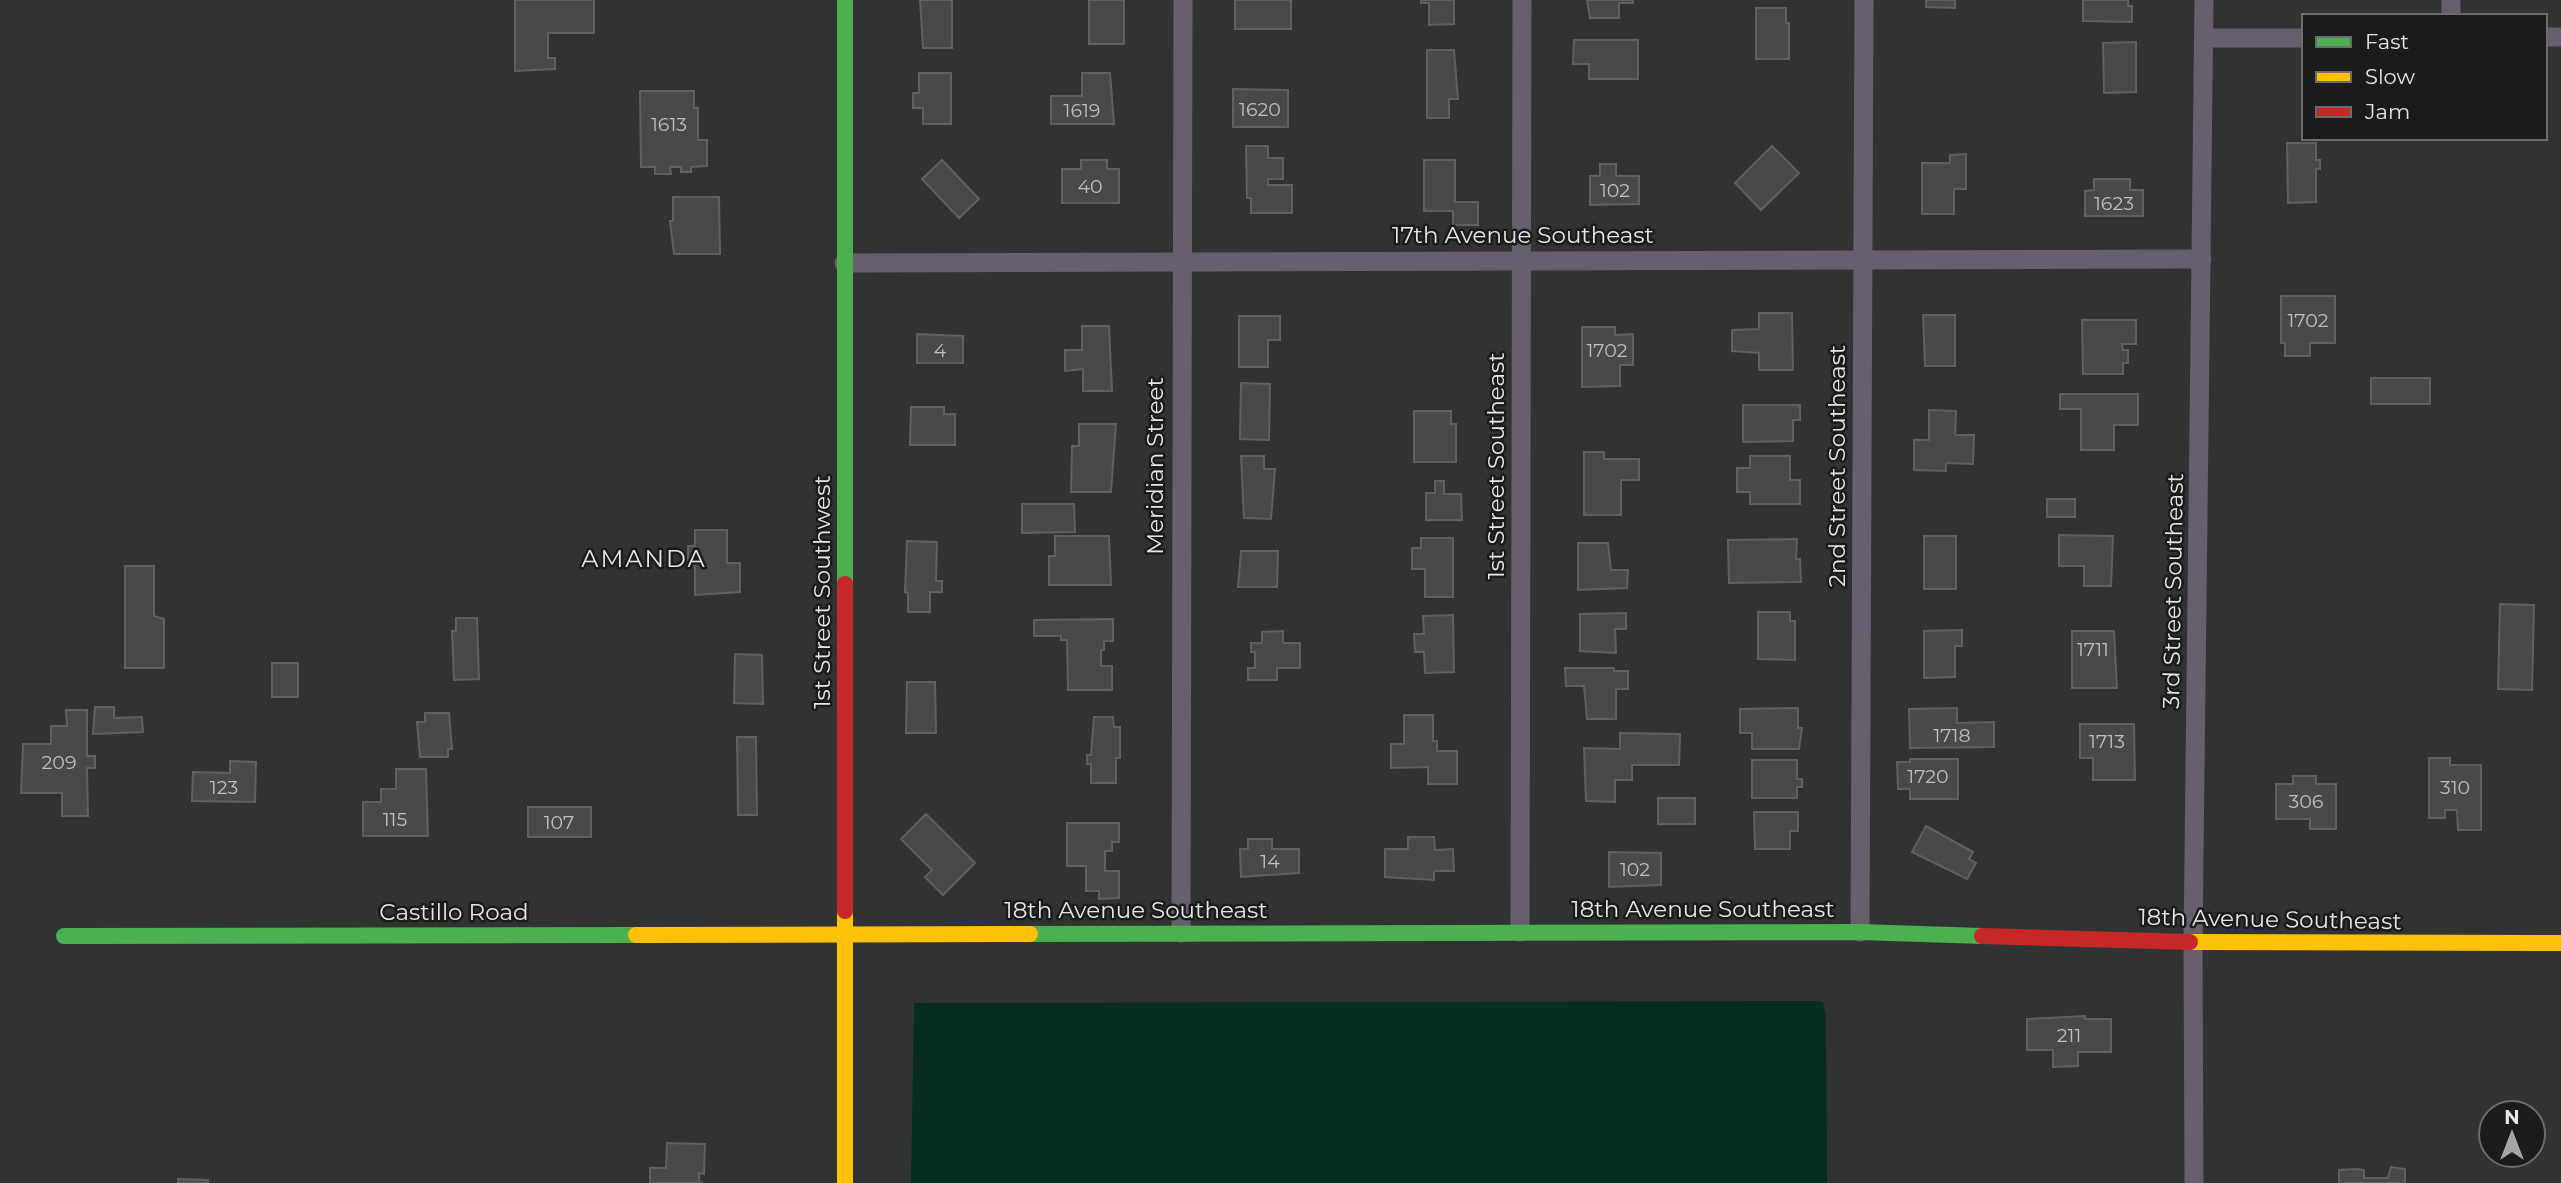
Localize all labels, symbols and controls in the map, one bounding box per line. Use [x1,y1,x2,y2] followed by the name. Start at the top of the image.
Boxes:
[2302,14,2547,140] legend
[2365,29,2409,54] text: Fast
[2365,64,2415,89] text: Slow
[1239,98,1281,121] house number: 1620
[1064,99,1100,122] house number: 1619
[2364,99,2410,124] text: Jam
[651,113,687,136] house number: 1613
[1077,175,1103,198] house number: 40
[1600,179,1630,202] house number: 102
[2094,192,2134,215] house number: 1623
[1392,221,1654,249] street label: 17th Avenue Southeast
[2287,309,2329,332] house number: 1702
[934,339,947,362] house number: 4
[1586,339,1628,362] house number: 1702
[1823,345,1851,587] street label: 2nd Street Southeast
[1482,352,1510,580] street label: 1st Street Southeast
[1141,377,1169,555] street label: Meridian Street
[2157,473,2189,709] street label: 3rd Street Southeast
[808,475,836,709] street label: 1st Street Southwest
[581,544,707,573] district label: AMANDA
[2077,638,2109,661] house number: 1711
[1933,724,1971,747] house number: 1718
[2089,730,2125,753] house number: 1713
[42,751,76,774] house number: 209
[1907,765,1949,788] house number: 1720
[210,776,238,799] house number: 123
[2440,776,2470,799] house number: 310
[2289,790,2323,813] house number: 306
[383,808,407,831] house number: 115
[544,811,574,834] house number: 107
[1260,850,1280,873] house number: 14
[1620,858,1650,881] house number: 102
[1571,895,1835,923] street label: 18th Avenue Southeast
[1004,896,1268,924] street label: 18th Avenue Southeast
[379,898,529,926] street label: Castillo Road
[2138,903,2402,935] street label: 18th Avenue Southeast
[2057,1024,2081,1047] house number: 211
[2477,1099,2547,1169] north arrow
[2504,1106,2520,1129] text: N

